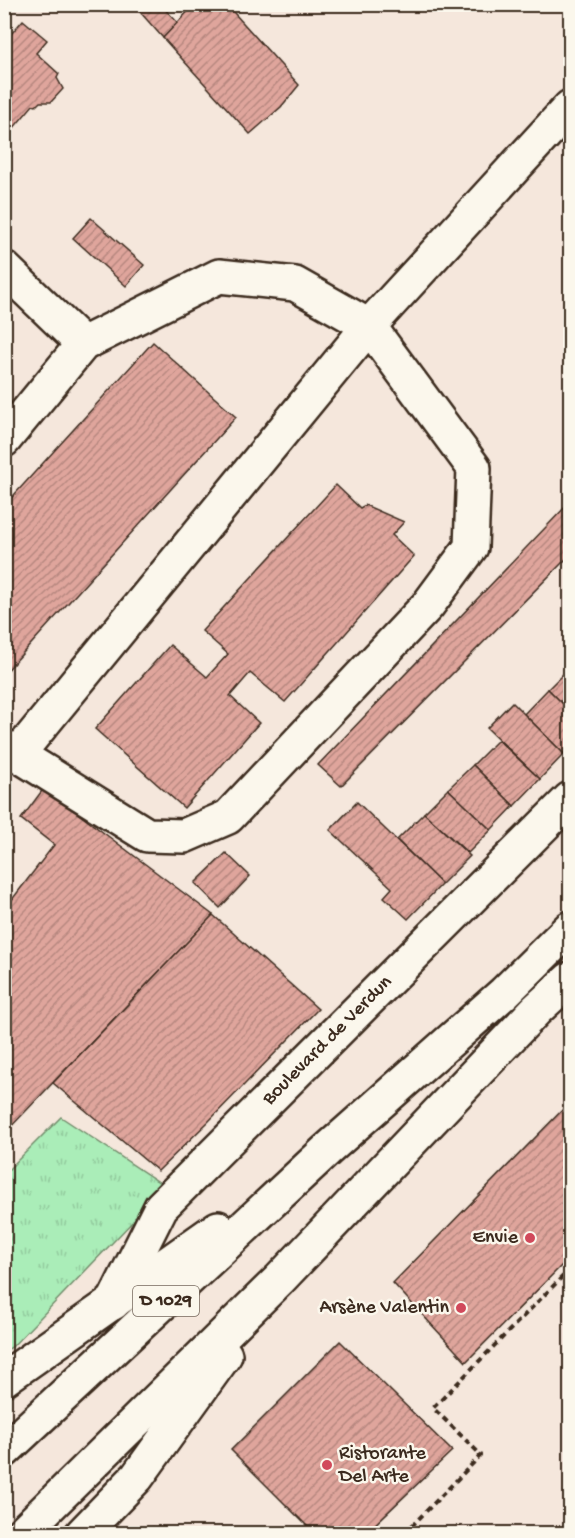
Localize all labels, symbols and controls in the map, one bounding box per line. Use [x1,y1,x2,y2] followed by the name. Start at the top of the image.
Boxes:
[258,971,398,1111] street label: Boulevard de Verdun
[473,1227,519,1250] place label: Envie
[523,1231,537,1245] marker: Envie
[133,1286,199,1316] road number: D 1029
[319,1297,449,1320] place label: Arsène Valentin
[454,1301,468,1315] marker: Arsène Valentin
[337,1443,427,1489] place label: Ristorante Del Arte
[320,1458,334,1472] marker: Ristorante Del Arte

